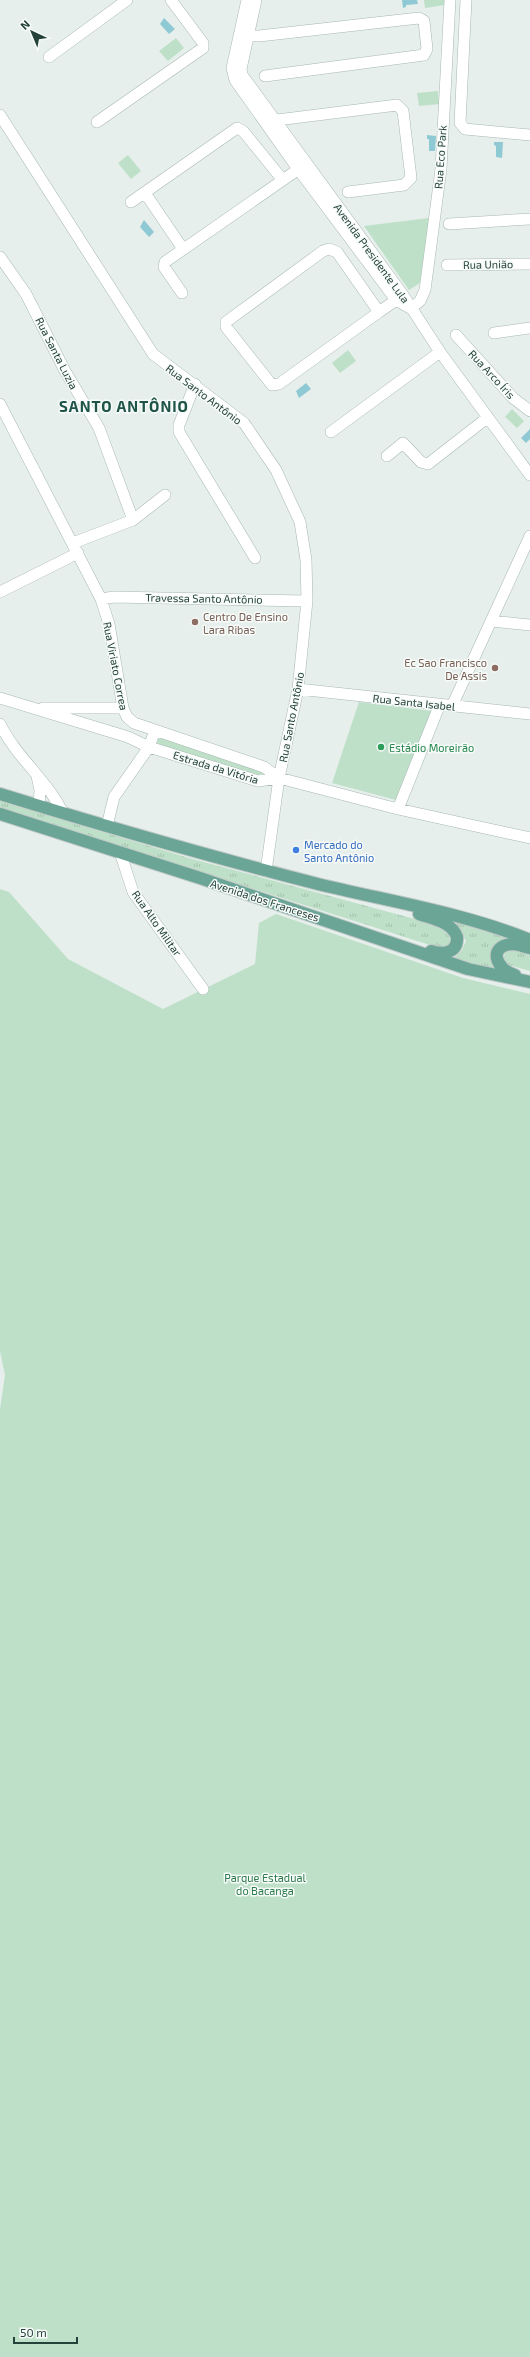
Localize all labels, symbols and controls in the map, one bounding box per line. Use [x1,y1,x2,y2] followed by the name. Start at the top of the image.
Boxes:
[12,12,52,52] north arrow
[17,17,32,32] text: N
[431,124,449,189] street label: Rua Eco Park
[332,201,412,305] street label: Avenida Presidente Lula
[463,257,513,271] street label: Rua União
[33,315,81,391] street label: Rua Santa Luzia
[466,347,518,401] street label: Rua Arco Íris
[163,361,245,427] street label: Rua Santo Antônio
[59,397,189,415] district label: SANTO ANTÔNIO
[145,590,263,606] street label: Travessa Santo Antônio
[203,610,288,636] place label: Centro De Ensino Lara Ribas
[190,617,200,627] marker: Centro De Ensino Lara Ribas
[101,621,131,711] street label: Rua Viriato Correa
[404,656,487,682] place label: Ec Sao Francisco De Assis
[490,663,500,673] marker: Ec Sao Francisco De Assis
[276,671,306,763] street label: Rua Santo Antônio
[372,691,457,713] street label: Rua Santa Isabel
[389,741,474,754] place label: Estádio Moreirão
[376,742,386,752] marker: Estádio Moreirão
[172,748,260,786] street label: Estrada da Vitória
[304,838,374,864] place label: Mercado do Santo Antônio
[291,845,301,855] marker: Mercado do Santo Antônio
[209,876,321,924] street label: Avenida dos Franceses
[130,888,185,959] street label: Rua Alto Militar
[224,1871,306,1897] park label: Parque Estadual do Bacanga
[14,2319,77,2345] scale bar
[20,2325,47,2339] text: 50 m

